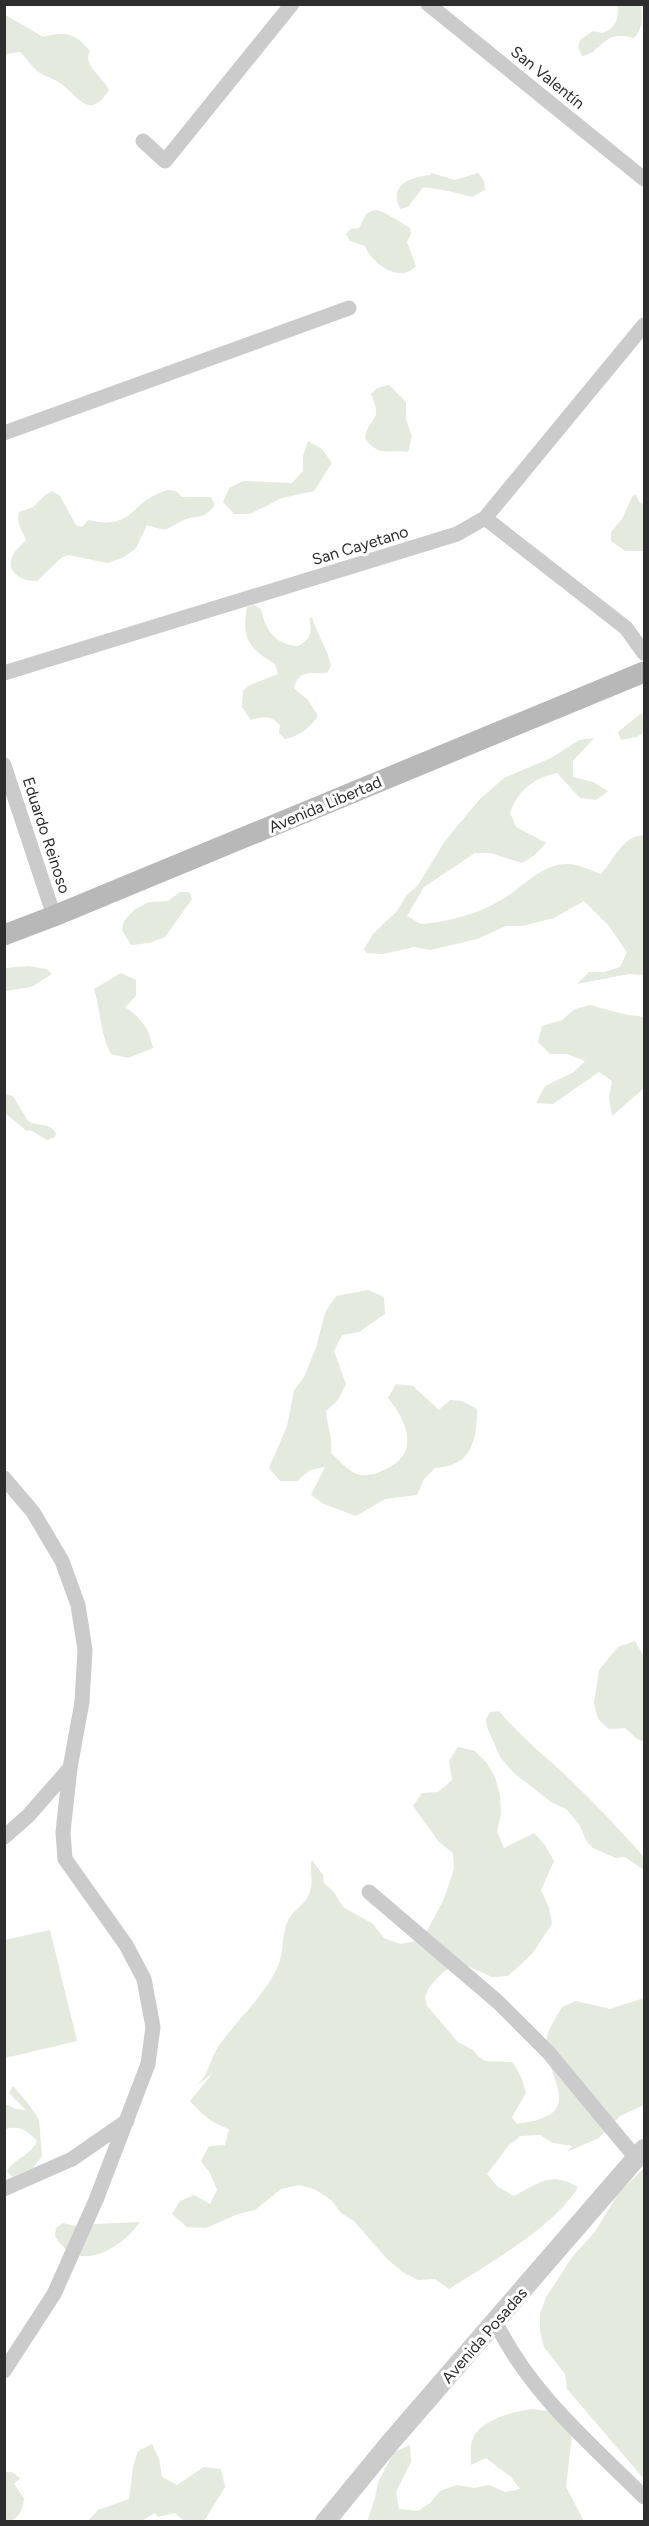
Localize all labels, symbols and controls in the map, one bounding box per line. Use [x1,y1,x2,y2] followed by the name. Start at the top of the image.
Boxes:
[507,42,588,113] street label: San Valentín
[310,522,411,569] street label: San Cayetano
[266,772,384,837] street label: Avenida Libertad
[19,775,74,896] street label: Eduardo Reinoso
[438,2284,531,2387] street label: Avenida Posadas

